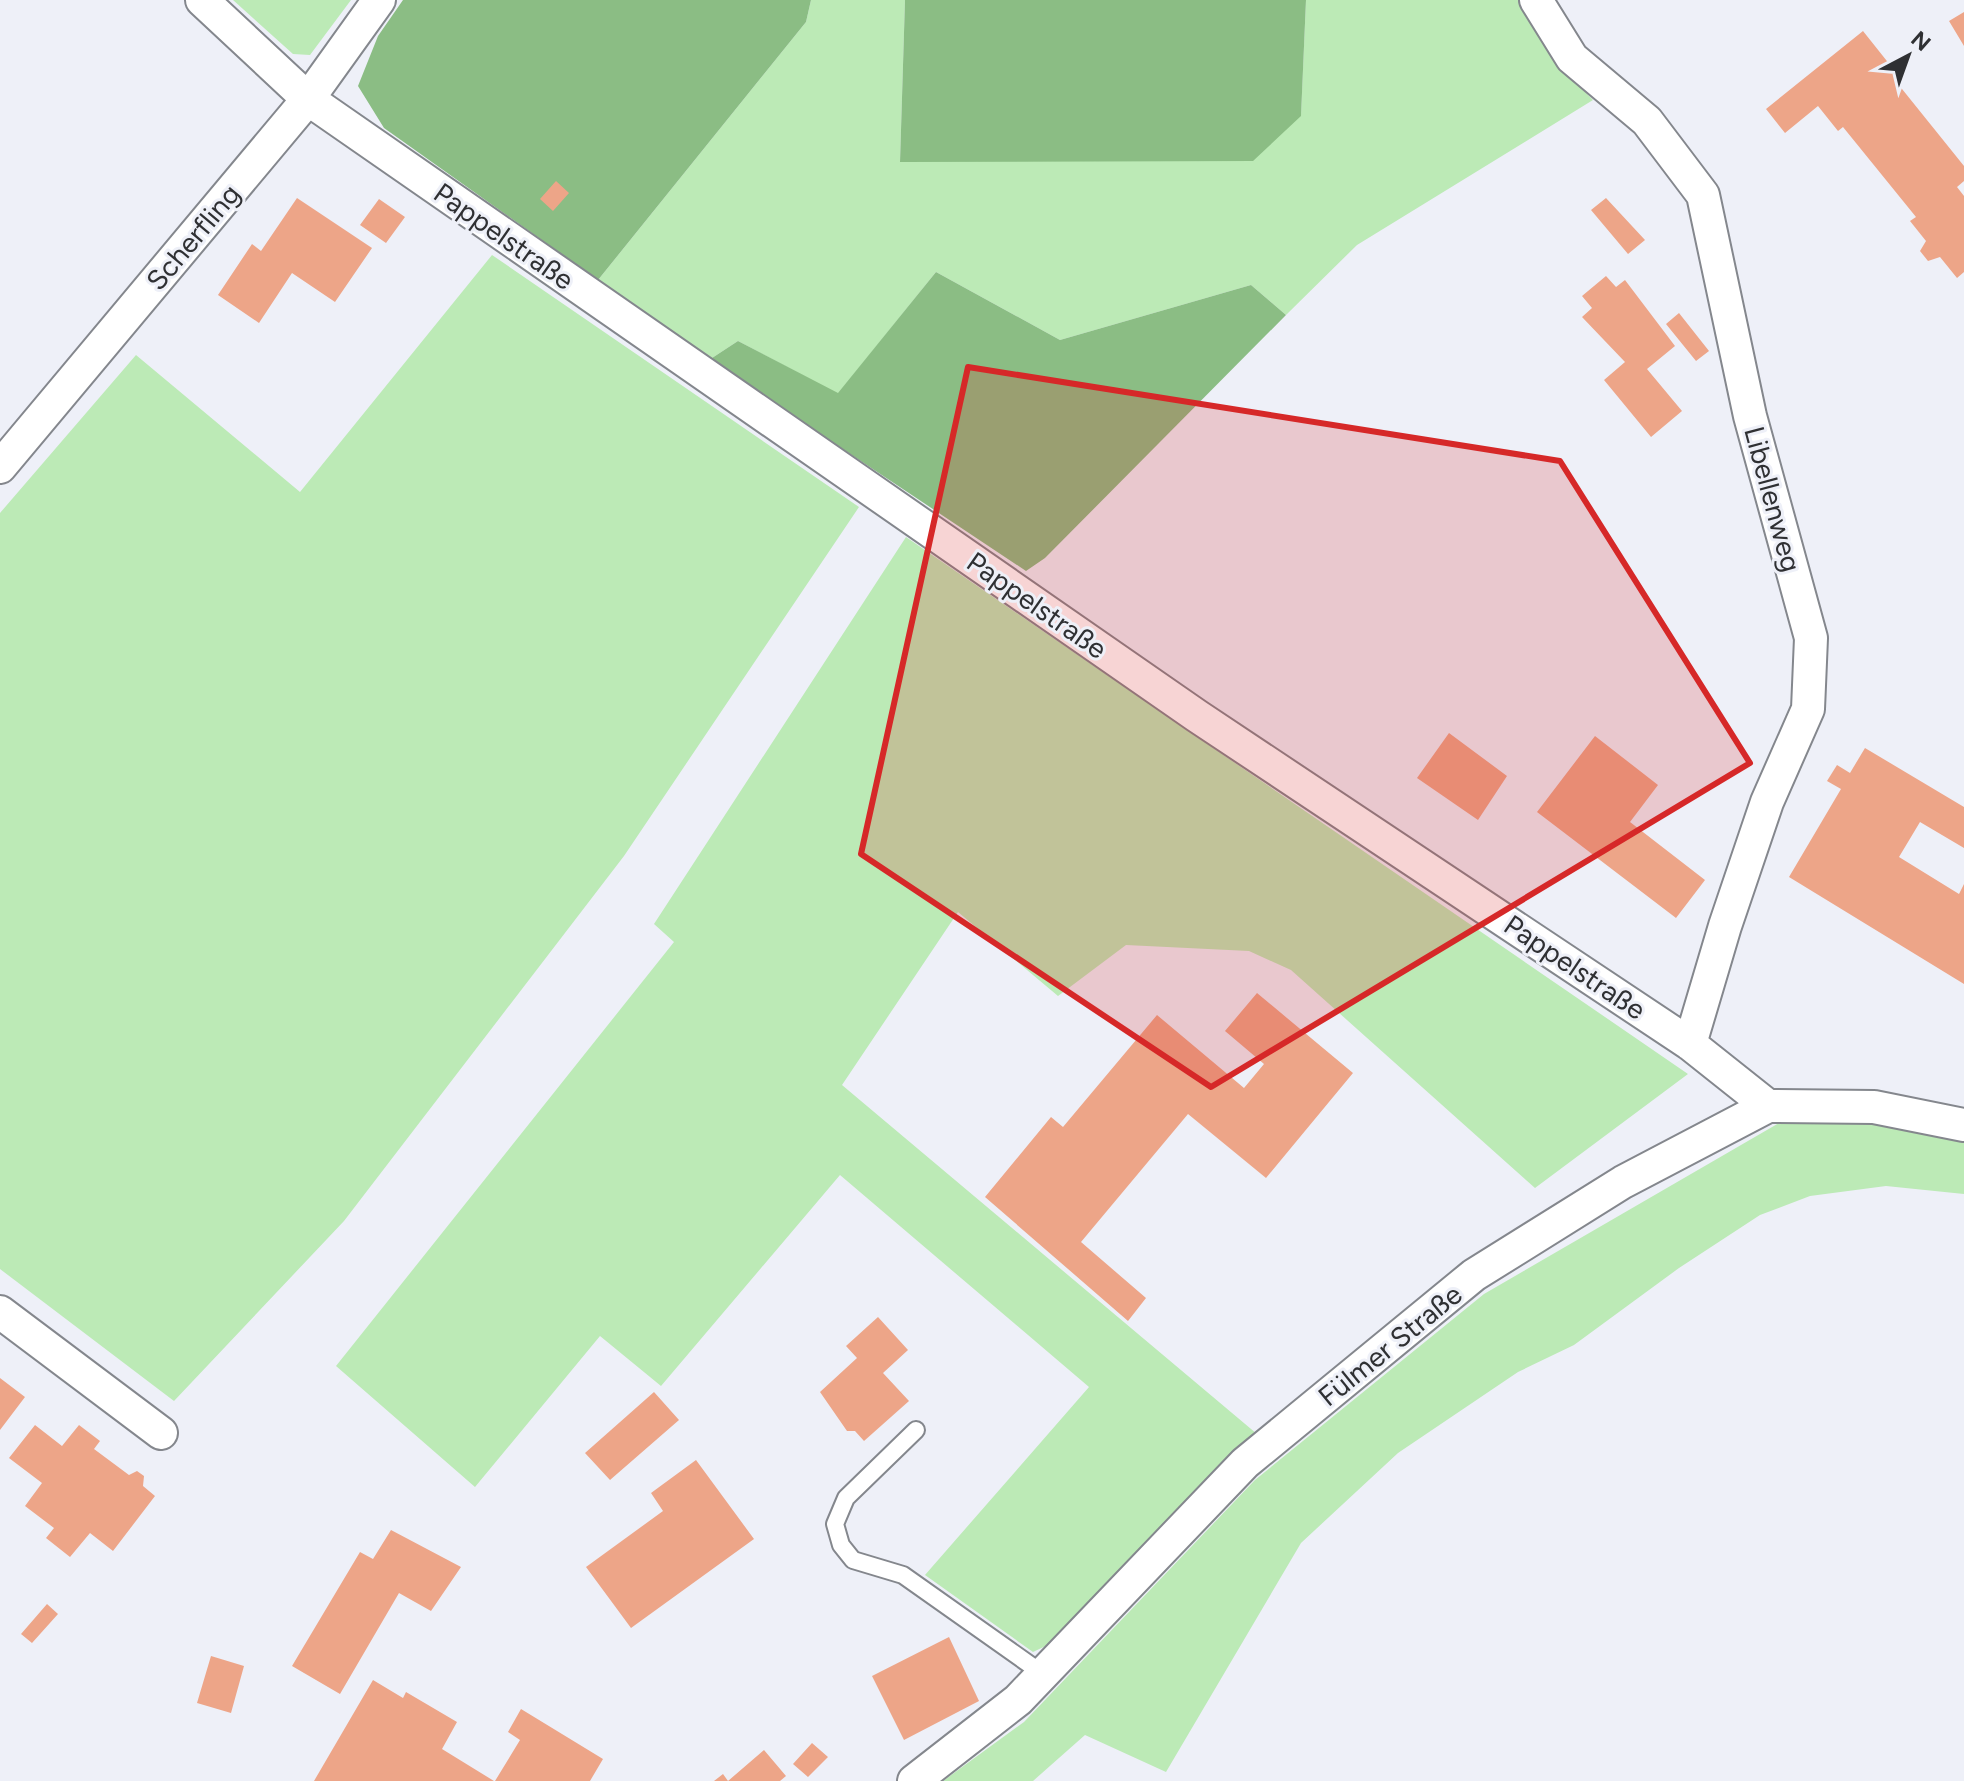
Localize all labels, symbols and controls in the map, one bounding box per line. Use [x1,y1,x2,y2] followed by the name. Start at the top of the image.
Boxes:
[1868,16,1948,96] north arrow
[1906,26,1936,57] text: N
[427,175,581,297] street label: Pappelstraße
[139,177,247,297] street label: Scherfling
[1737,423,1809,575] street label: Libellenweg
[960,544,1114,666] street label: Pappelstraße
[1498,907,1652,1027] street label: Pappelstraße
[1311,1277,1469,1413] street label: Fülmer Straße

